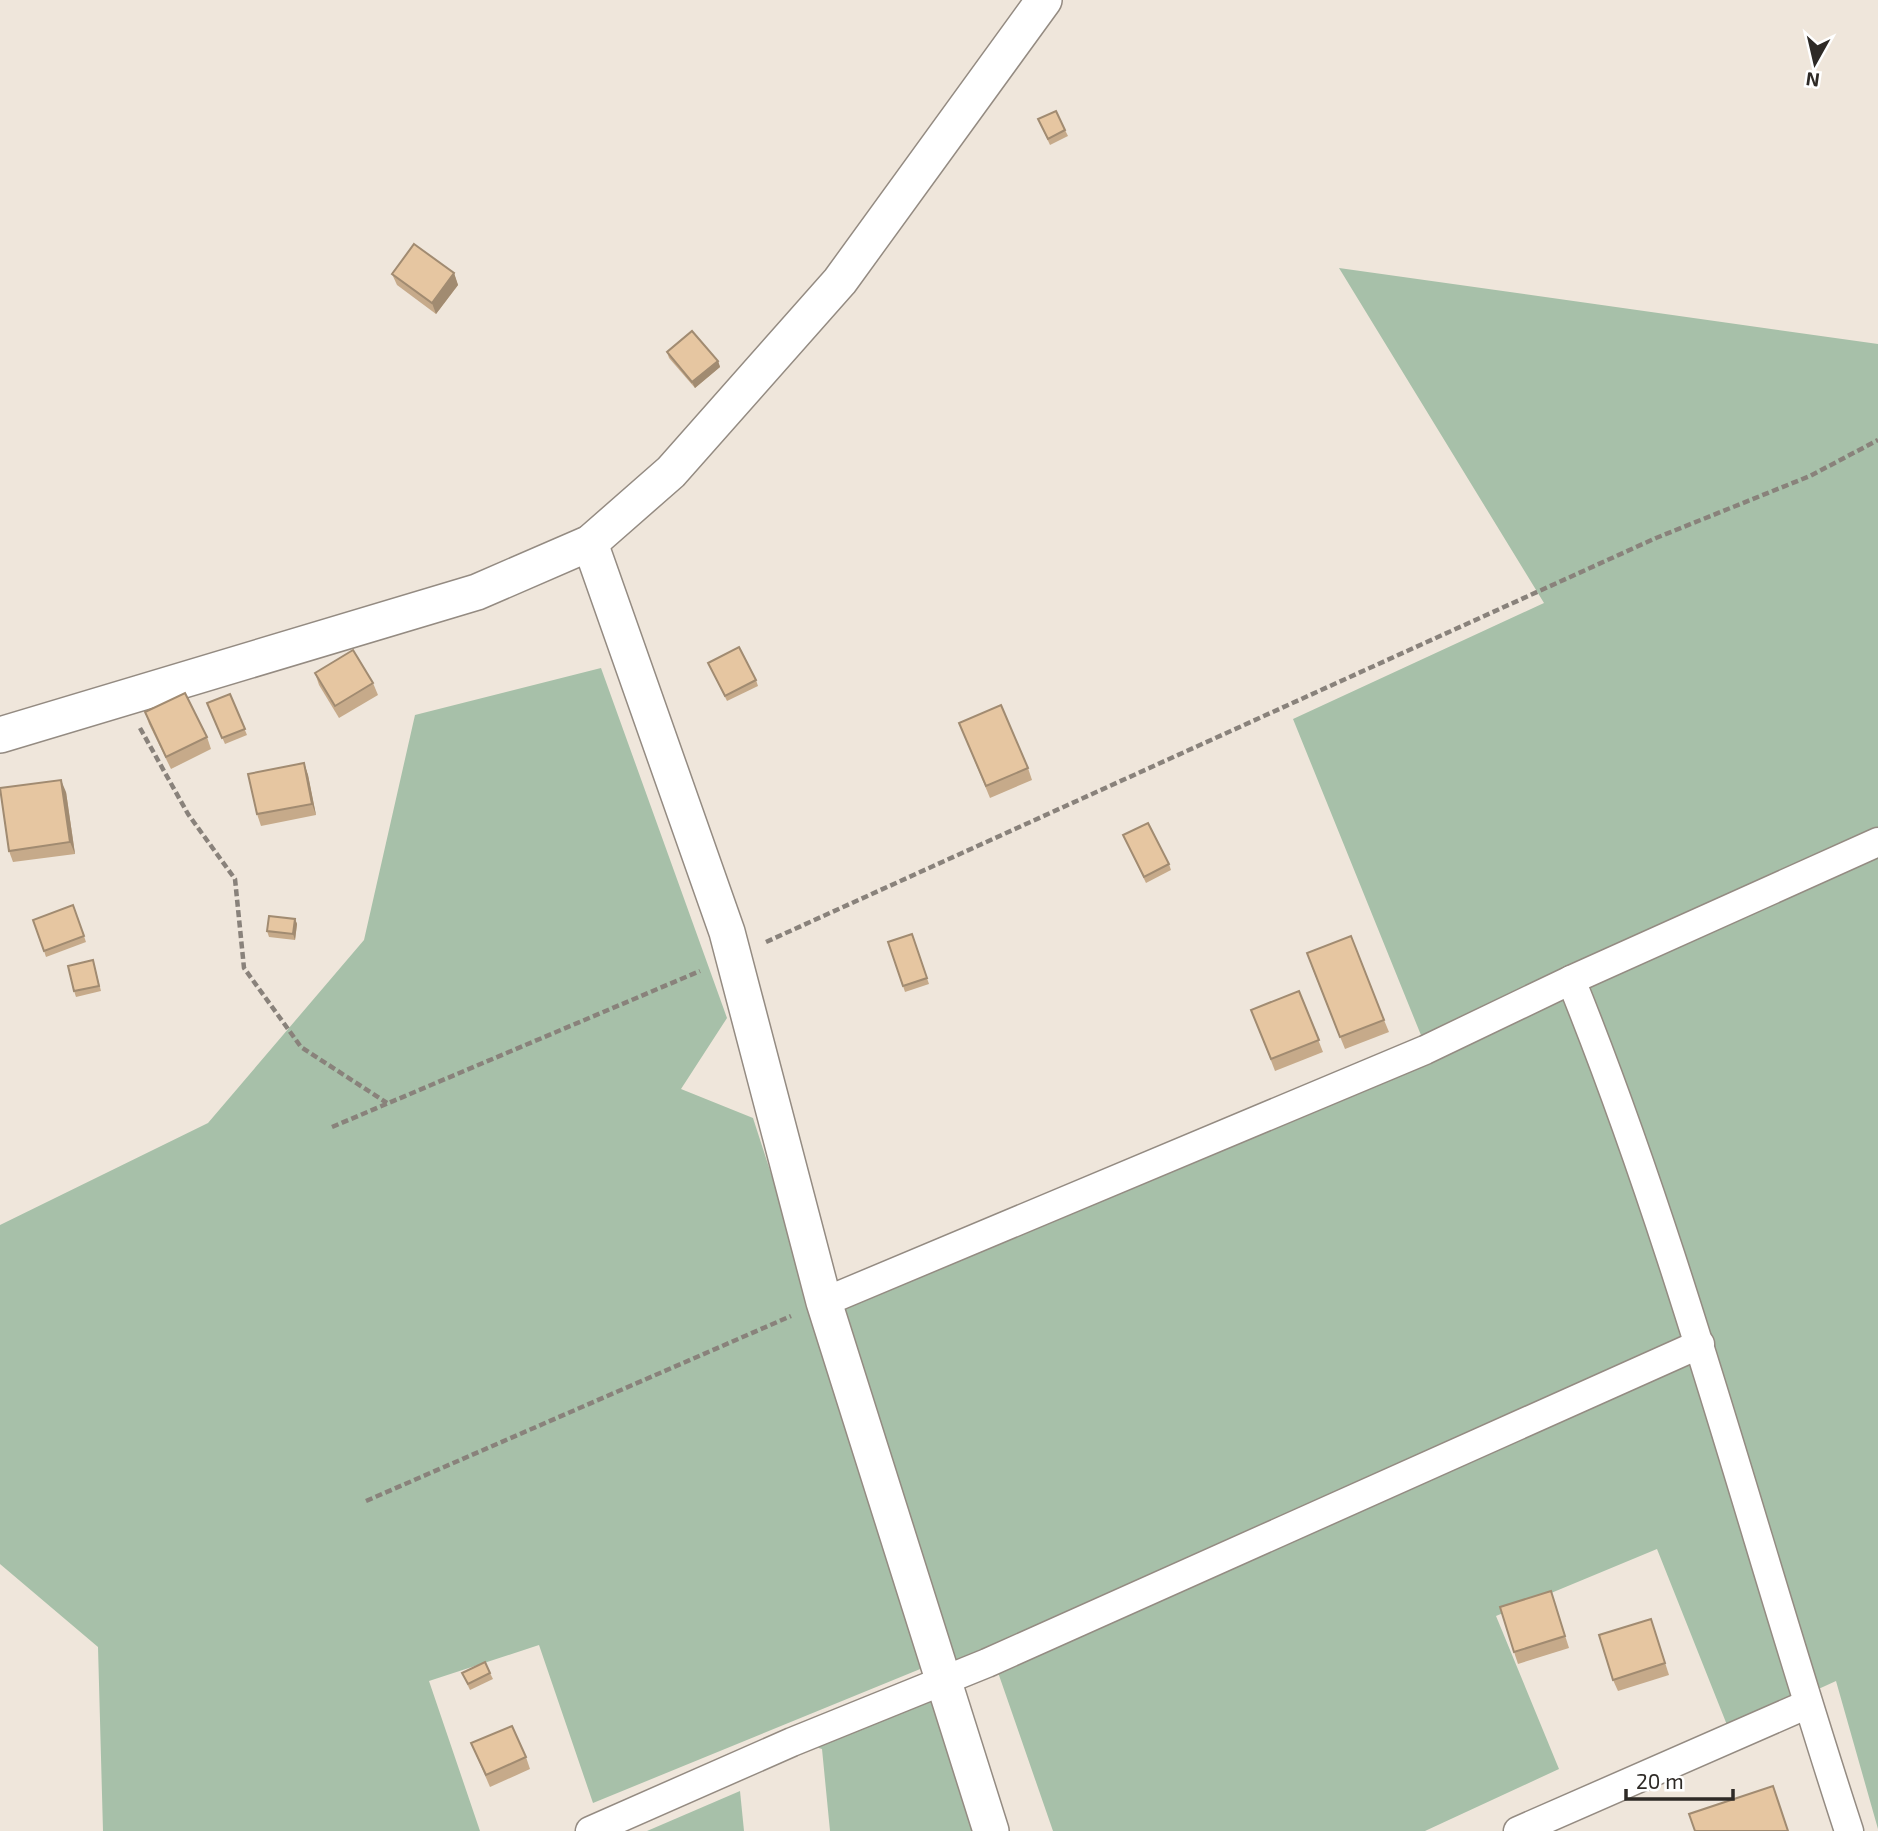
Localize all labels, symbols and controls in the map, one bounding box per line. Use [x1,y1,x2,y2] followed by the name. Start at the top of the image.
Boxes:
[1780,28,1850,98] north arrow
[1804,68,1821,93] text: N
[1626,1758,1733,1802] scale bar
[1636,1768,1684,1793] text: 20 m

